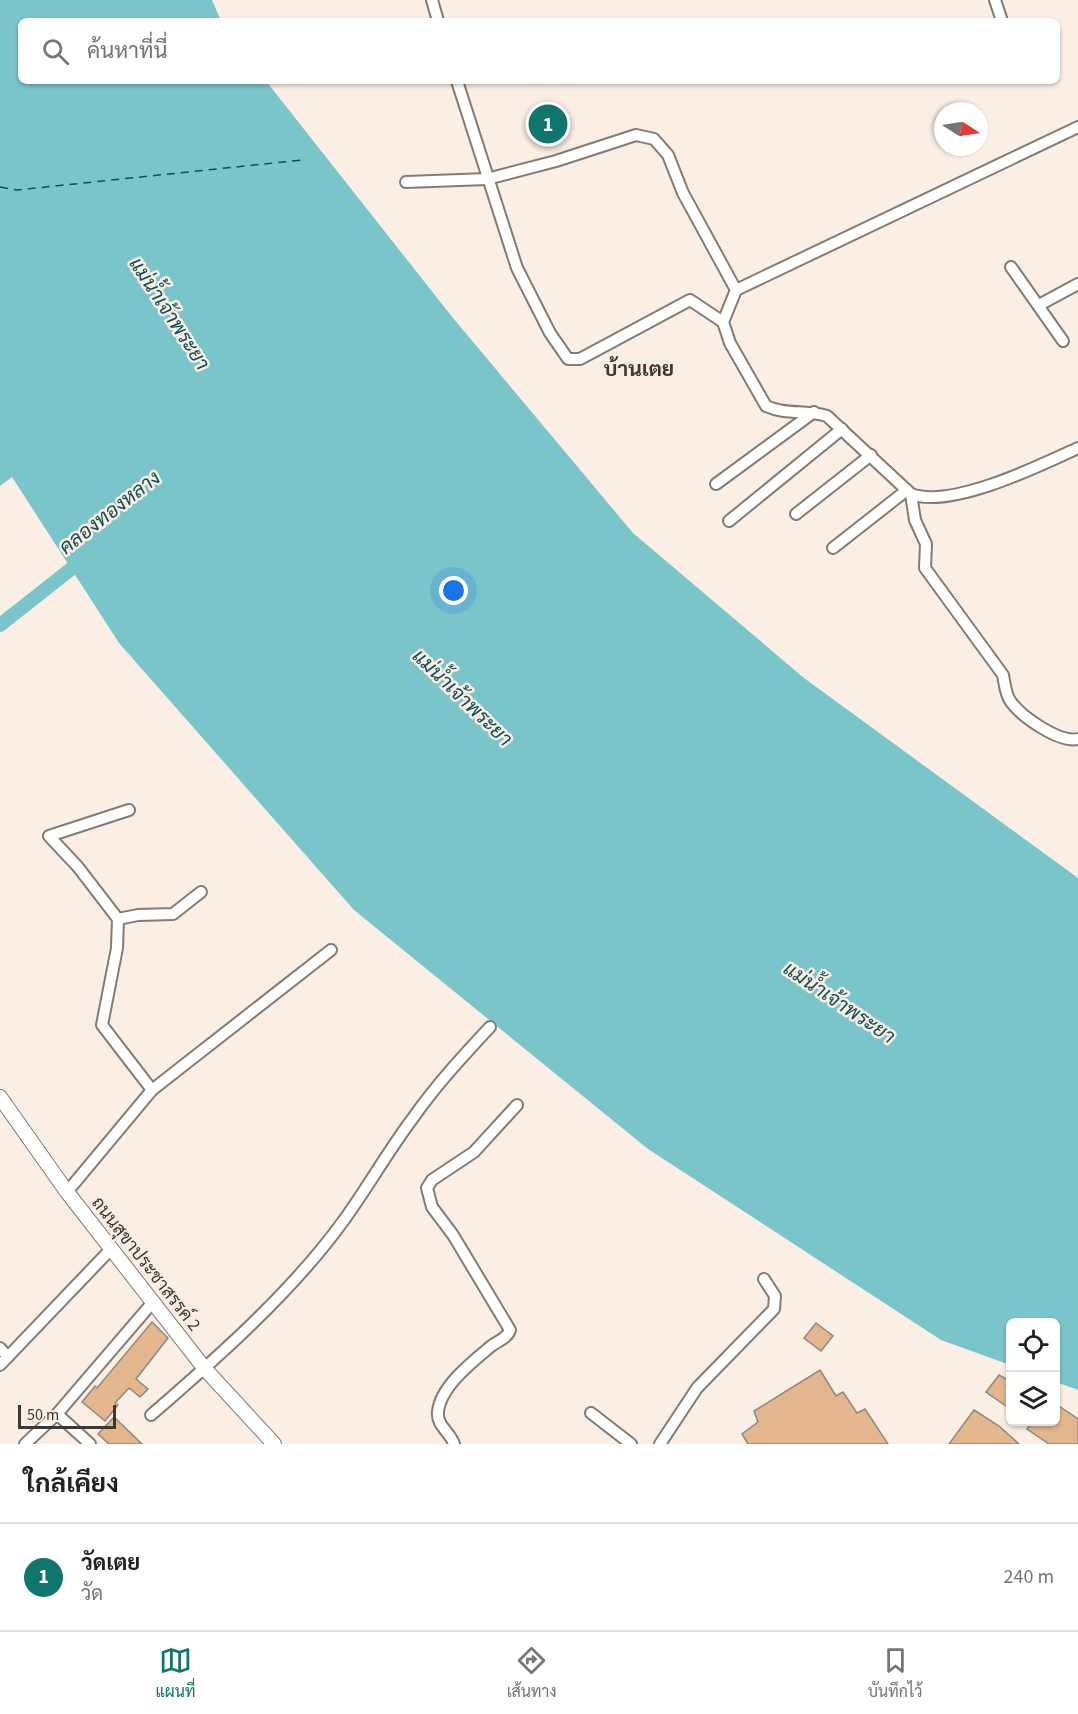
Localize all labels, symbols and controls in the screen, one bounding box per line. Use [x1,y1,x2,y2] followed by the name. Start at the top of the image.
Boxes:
[18,18,1060,84] search box
[39,35,72,68] icon: search
[87,35,167,67] text: ค้นหาที่นี่
[528,102,568,146] pin: 1
[934,102,988,156] north arrow
[122,249,220,376] water label: แม่น้ำเจ้าพระยา
[604,354,674,384] district label: บ้านเตย
[53,465,167,561] water label: คลองทองหลาง
[439,576,468,605] your location
[406,639,522,753] water label: แม่น้ำเจ้าพระยา
[778,951,903,1051] water label: แม่น้ำเจ้าพระยา
[86,1191,207,1336] street label: ถนนสุขาประชาสรรค์ 2
[1006,1318,1060,1426] map controls
[1006,1318,1060,1372] button: locate
[1006,1372,1060,1426] button: layers
[18,1402,116,1430] scale bar
[27,1404,59,1426] text: 50 m
[24,1465,119,1502] text: ใกล้เคียง
[81,1547,140,1579] text: วัดเตย
[38,1563,49,1591] text: 1
[1004,1563,1054,1591] text: 240 m
[81,1580,103,1608] text: วัด
[156,1644,195,1703] tab: แผนที่
[507,1644,557,1703] tab: เส้นทาง
[868,1644,922,1703] tab: บันทึกไว้

